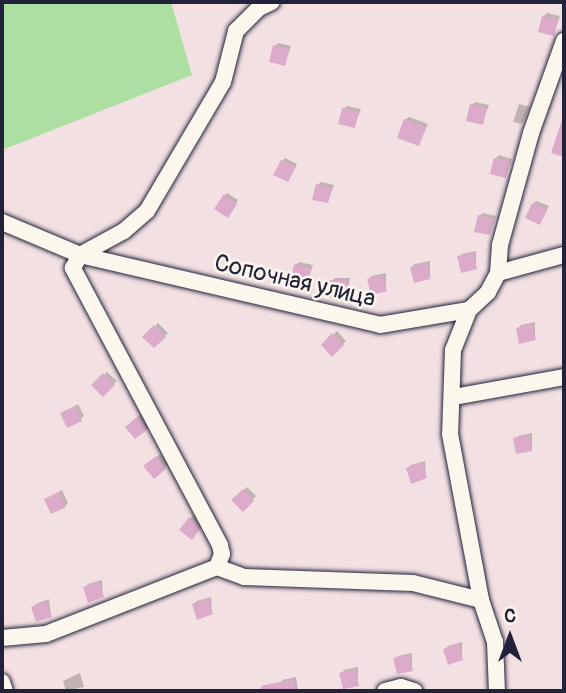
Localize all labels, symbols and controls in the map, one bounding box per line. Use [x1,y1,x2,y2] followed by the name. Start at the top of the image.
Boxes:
[212,248,378,314] street label: Сопочная улица
[475,602,545,672] north arrow
[504,604,516,628] text: С

